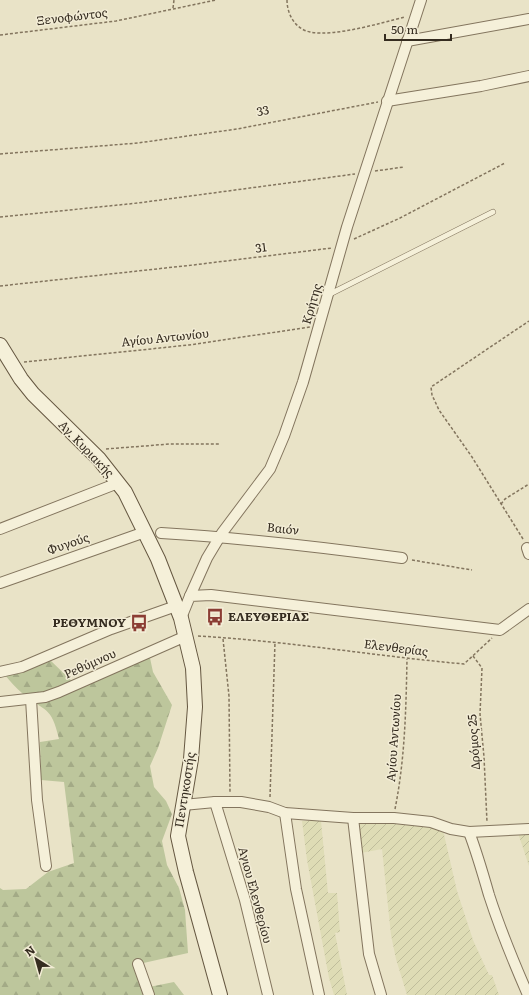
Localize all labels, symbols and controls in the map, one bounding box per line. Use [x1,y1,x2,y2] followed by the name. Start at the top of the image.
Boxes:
[35,3,109,29] street label: Ξενοφώντος
[385,16,451,42] scale bar
[391,20,418,38] text: 50 m
[255,100,271,120] street label: 33
[254,237,268,257] street label: 31
[297,281,325,326] street label: Κρήτης
[120,323,210,351] street label: Αγίου Αντωνίου
[55,416,119,481] street label: Αγ. Κυριακής
[266,517,300,539] street label: Βαιόν
[44,527,91,559] street label: Φυγούς
[205,607,225,627] bus stop icon: ΕΛΕΥΘΕΡΙΑΣ
[228,607,309,625] place label: ΕΛΕΥΘΕΡΙΑΣ
[53,613,126,631] place label: ΡΕΘΥΜΝΟΥ
[129,613,149,633] bus stop icon: ΡΕΘΥΜΝΟΥ
[363,634,429,660] street label: Ελενθερίας
[61,644,118,683] street label: Ρεθύμνου
[381,693,405,782] street label: Αγίου Αντωνίου
[462,714,484,771] street label: Δρόμος 25
[169,751,199,829] street label: Πεντηκοστής
[234,845,277,945] street label: Αγιου Ελενθερίου
[16,939,56,979] north arrow
[21,941,38,959] text: N

